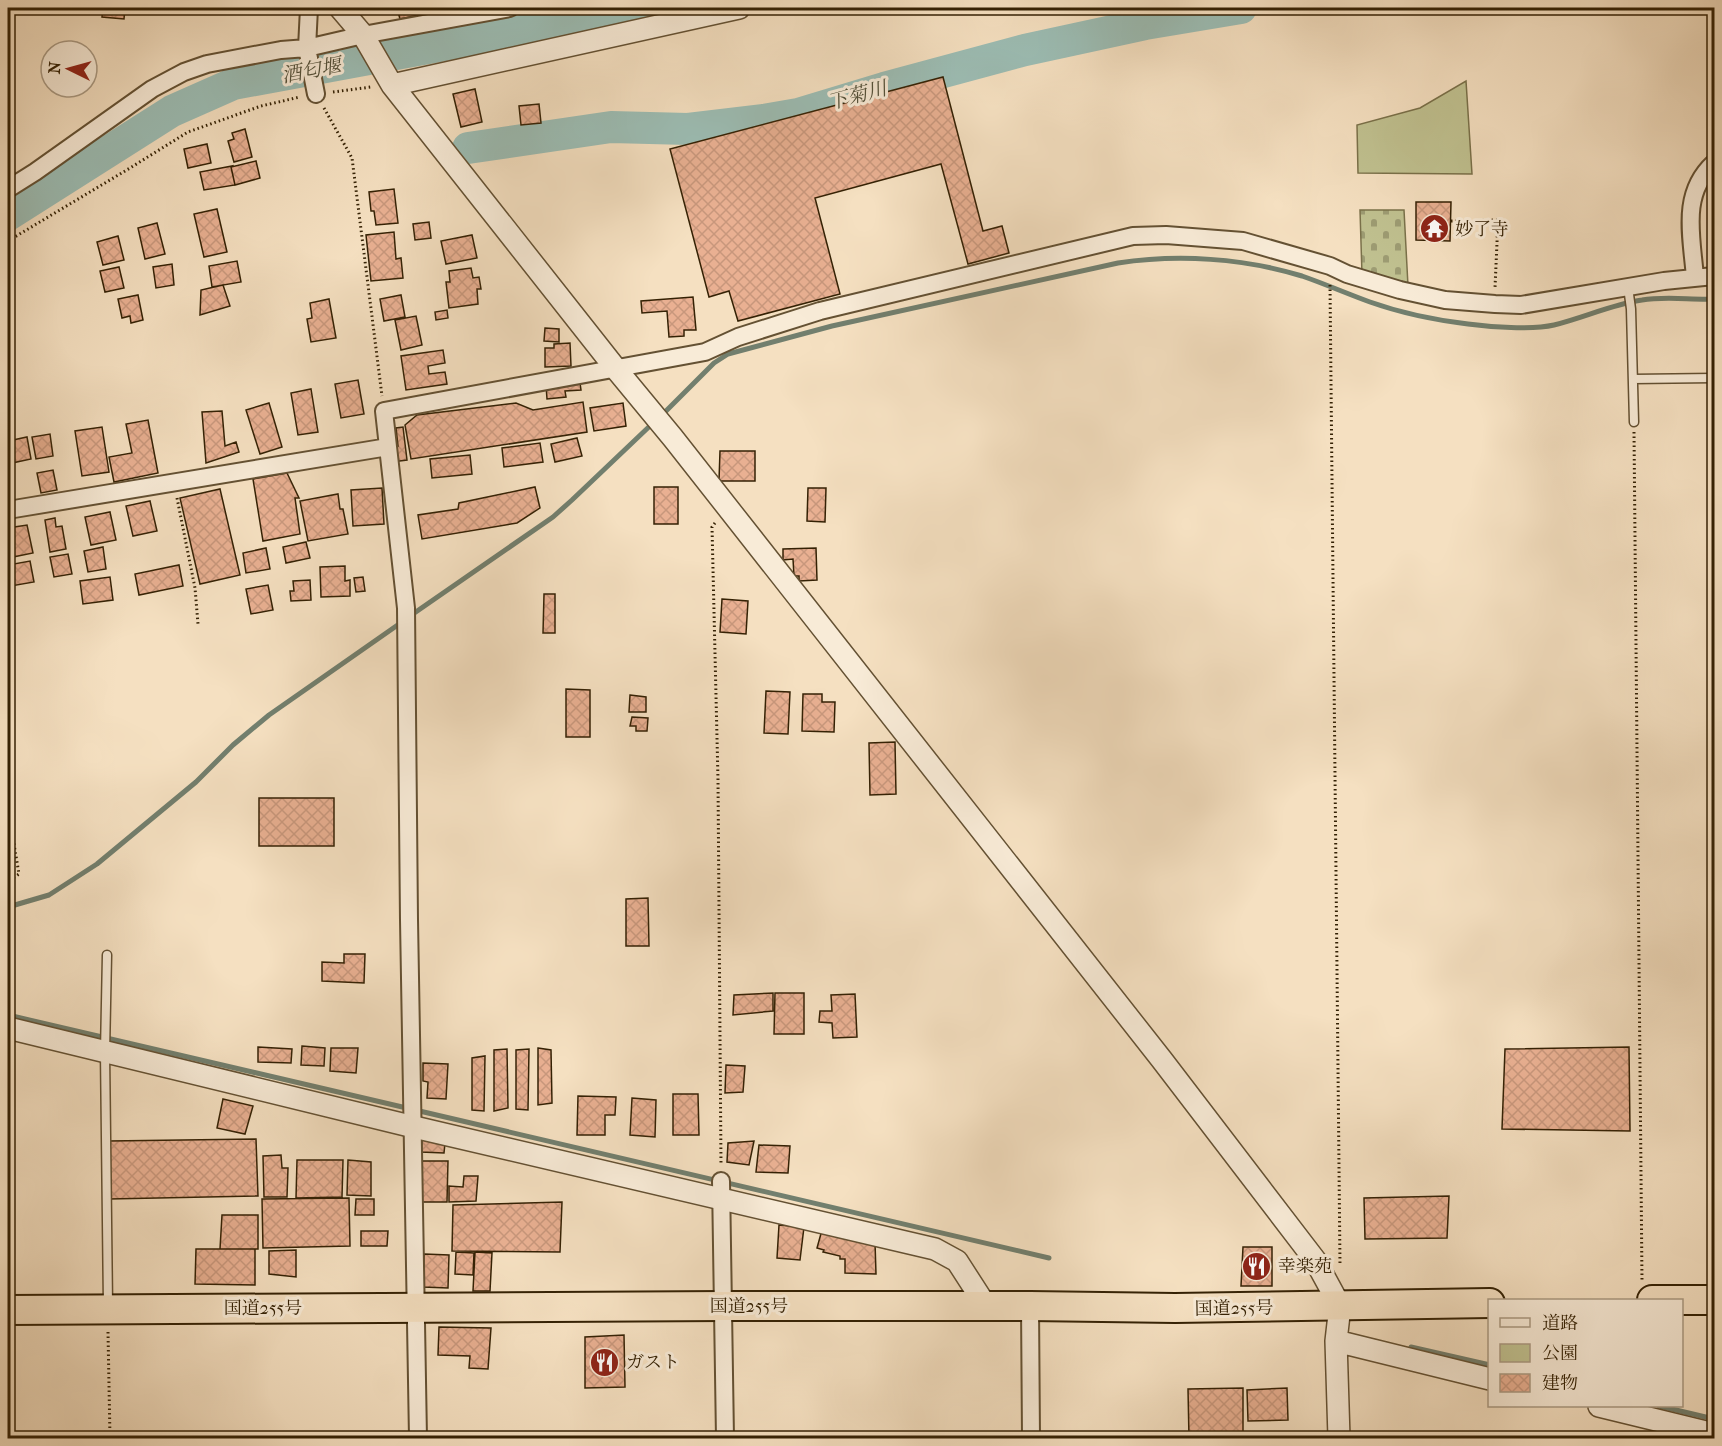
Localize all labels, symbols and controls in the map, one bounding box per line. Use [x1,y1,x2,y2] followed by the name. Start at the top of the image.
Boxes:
[39,39,99,99] north arrow
[279,53,346,88] water label: 酒匂堰
[45,60,65,75] text: N
[825,76,891,114] water label: 下菊川
[1418,213,1450,245] temple icon: 妙了寺
[1455,219,1509,240] place label: 妙了寺
[1241,1250,1273,1282] restaurant icon: 幸楽苑
[1278,1256,1332,1277] place label: 幸楽苑
[710,1296,788,1317] street label: 国道255号
[1194,1297,1274,1320] street label: 国道255号
[224,1298,302,1319] street label: 国道255号
[1488,1299,1683,1407] legend
[1542,1313,1578,1334] text: 道路
[1542,1343,1578,1364] text: 公園
[589,1346,621,1378] restaurant icon: ガスト
[626,1352,680,1373] place label: ガスト
[1542,1373,1578,1394] text: 建物

